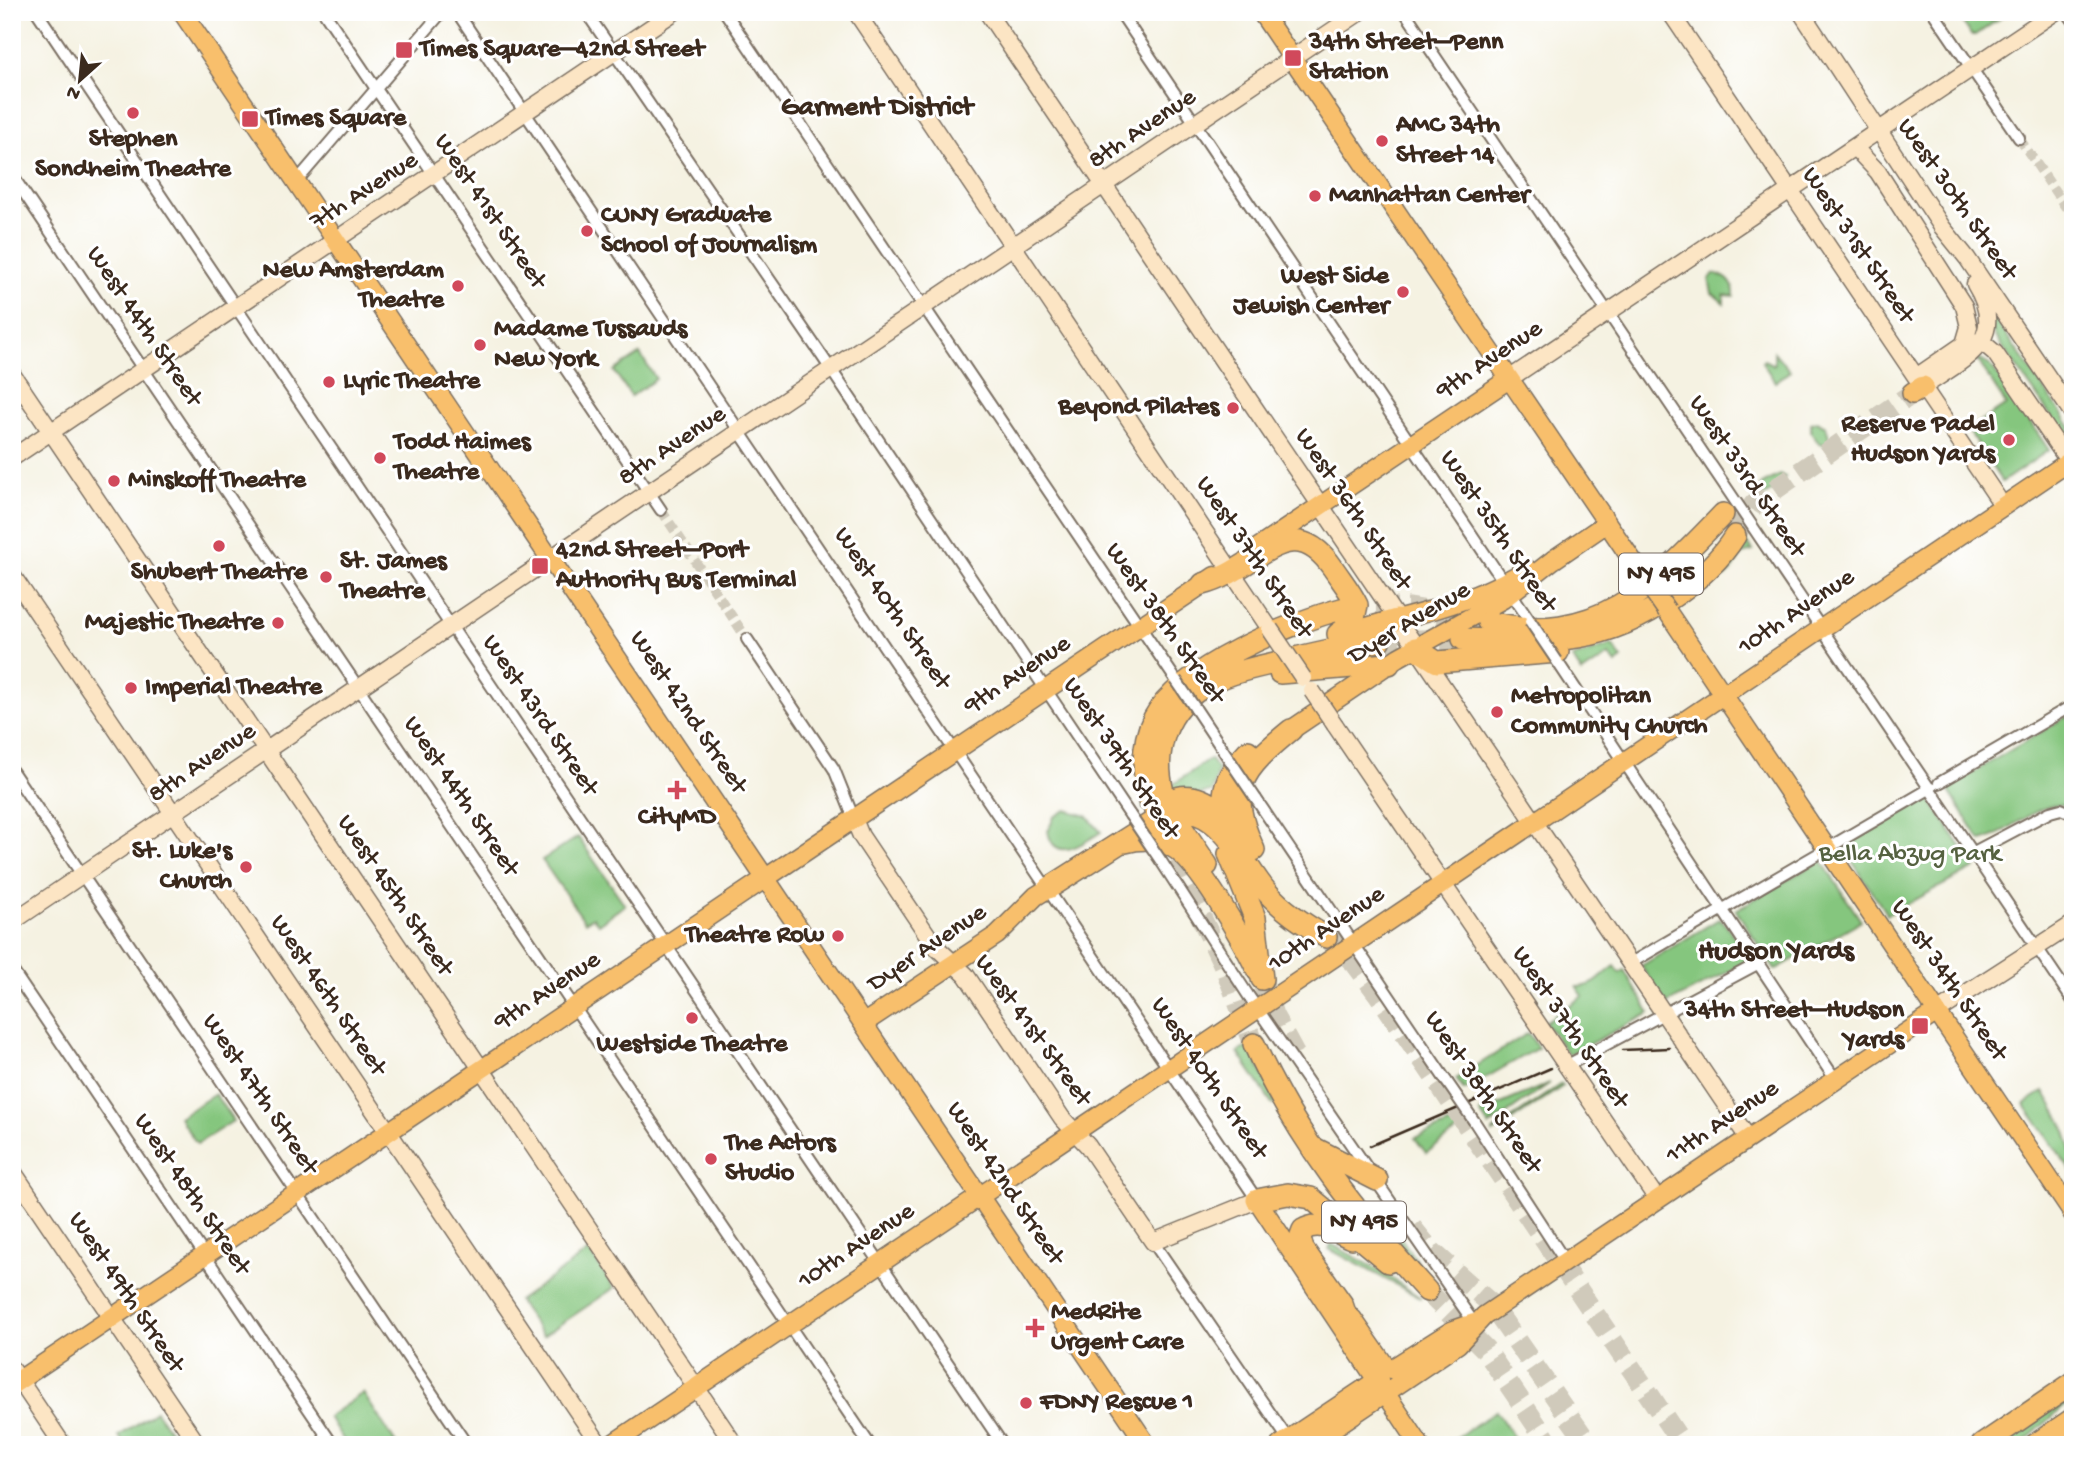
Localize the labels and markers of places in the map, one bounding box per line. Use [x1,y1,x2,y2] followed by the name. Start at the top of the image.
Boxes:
[1308,28,1504,89] place label: 34th Street–Penn Station
[418,35,707,66] place label: Times Square–42nd Street
[394,40,414,60] marker: Times Square–42nd Street
[1283,48,1303,68] marker: 34th Street–Penn Station
[264,104,408,135] place label: Times Square
[125,105,141,121] marker: Stephen Sondheim Theatre
[240,109,260,129] marker: Times Square
[1395,111,1500,172] place label: AMC 34th Street 14
[35,125,232,186] place label: Stephen Sondheim Theatre
[1374,133,1390,149] marker: AMC 34th Street 14
[1329,181,1532,212] place label: Manhattan Center
[1307,188,1323,204] marker: Manhattan Center
[601,201,818,262] place label: CUNY Graduate School of Journalism
[579,223,595,239] marker: CUNY Graduate School of Journalism
[263,256,446,317] place label: New Amsterdam Theatre
[1232,262,1392,323] place label: West Side Jewish Center
[450,278,466,294] marker: New Amsterdam Theatre
[1395,284,1411,300] marker: West Side Jewish Center
[494,315,688,376] place label: Madame Tussauds New York
[472,337,488,353] marker: Madame Tussauds New York
[343,367,482,398] place label: Lyric Theatre
[321,374,337,390] marker: Lyric Theatre
[1058,393,1220,424] place label: Beyond Pilates
[1225,400,1241,416] marker: Beyond Pilates
[1841,410,1996,471] place label: Reserve Padel Hudson Yards
[392,428,532,489] place label: Todd Haimes Theatre
[2001,432,2017,448] marker: Reserve Padel Hudson Yards
[372,450,388,466] marker: Todd Haimes Theatre
[128,466,307,497] place label: Minskoff Theatre
[106,473,122,489] marker: Minskoff Theatre
[555,536,797,597] place label: 42nd Street–Port Authority Bus Terminal
[211,538,227,554] marker: Shubert Theatre
[338,547,448,608] place label: St. James Theatre
[530,556,550,576] marker: 42nd Street–Port Authority Bus Terminal
[131,558,309,589] place label: Shubert Theatre
[318,569,334,585] marker: St. James Theatre
[85,608,266,639] place label: Majestic Theatre
[270,615,286,631] marker: Majestic Theatre
[145,673,324,704] place label: Imperial Theatre
[123,680,139,696] marker: Imperial Theatre
[1511,682,1708,743] place label: Metropolitan Community Church
[1489,704,1505,720] marker: Metropolitan Community Church
[667,780,687,800] marker: CityMD
[638,803,717,834] place label: CityMD
[132,837,233,898] place label: St. Luke's Church
[238,859,254,875] marker: St. Luke's Church
[684,921,825,952] place label: Theatre Row
[830,928,846,944] marker: Theatre Row
[1684,996,1905,1057] place label: 34th Street–Hudson Yards
[684,1010,700,1026] marker: Westside Theatre
[1910,1016,1930,1036] marker: 34th Street–Hudson Yards
[596,1030,789,1061] place label: Westside Theatre
[723,1129,837,1190] place label: The Actors Studio
[703,1151,719,1167] marker: The Actors Studio
[1051,1298,1185,1359] place label: MedRite Urgent Care
[1025,1318,1045,1338] marker: MedRite Urgent Care
[1039,1388,1193,1419] place label: FDNY Rescue 1
[1018,1395,1034,1411] marker: FDNY Rescue 1

